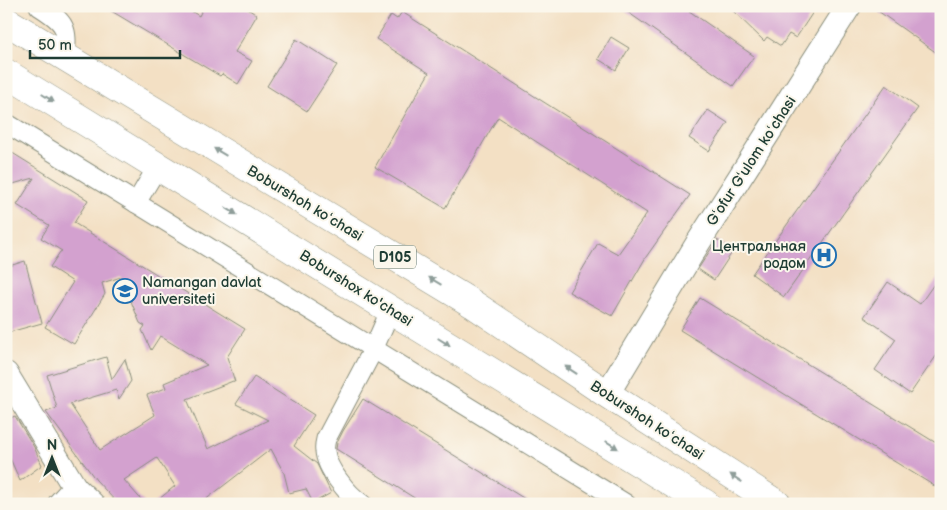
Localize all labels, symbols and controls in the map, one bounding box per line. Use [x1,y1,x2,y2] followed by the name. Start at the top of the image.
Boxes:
[30,28,180,60] scale bar
[38,36,72,55] text: 50 m
[702,93,801,230] street label: Gʻofur Gʻulom koʻchasi
[41,94,54,103] one-way arrow
[214,148,227,157] one-way arrow
[243,161,366,246] street label: Boburshoh koʻchasi
[224,207,237,216] one-way arrow
[712,237,806,273] place label: Центральная родом
[811,242,837,268] hospital icon: Центральная родом
[296,246,416,331] street label: Boburshox ko'chasi
[374,246,416,268] road number: D105
[142,273,262,309] place label: Namangan davlat universiteti
[428,277,441,286] one-way arrow
[112,278,138,304] school or university icon: Namangan davlat universiteti
[437,337,451,346] one-way arrow
[564,365,577,375] one-way arrow
[586,376,707,464] street label: Boburshoh koʻchasi
[28,432,78,482] north arrow
[47,437,57,454] text: N
[606,441,619,450] one-way arrow
[730,473,743,482] one-way arrow

